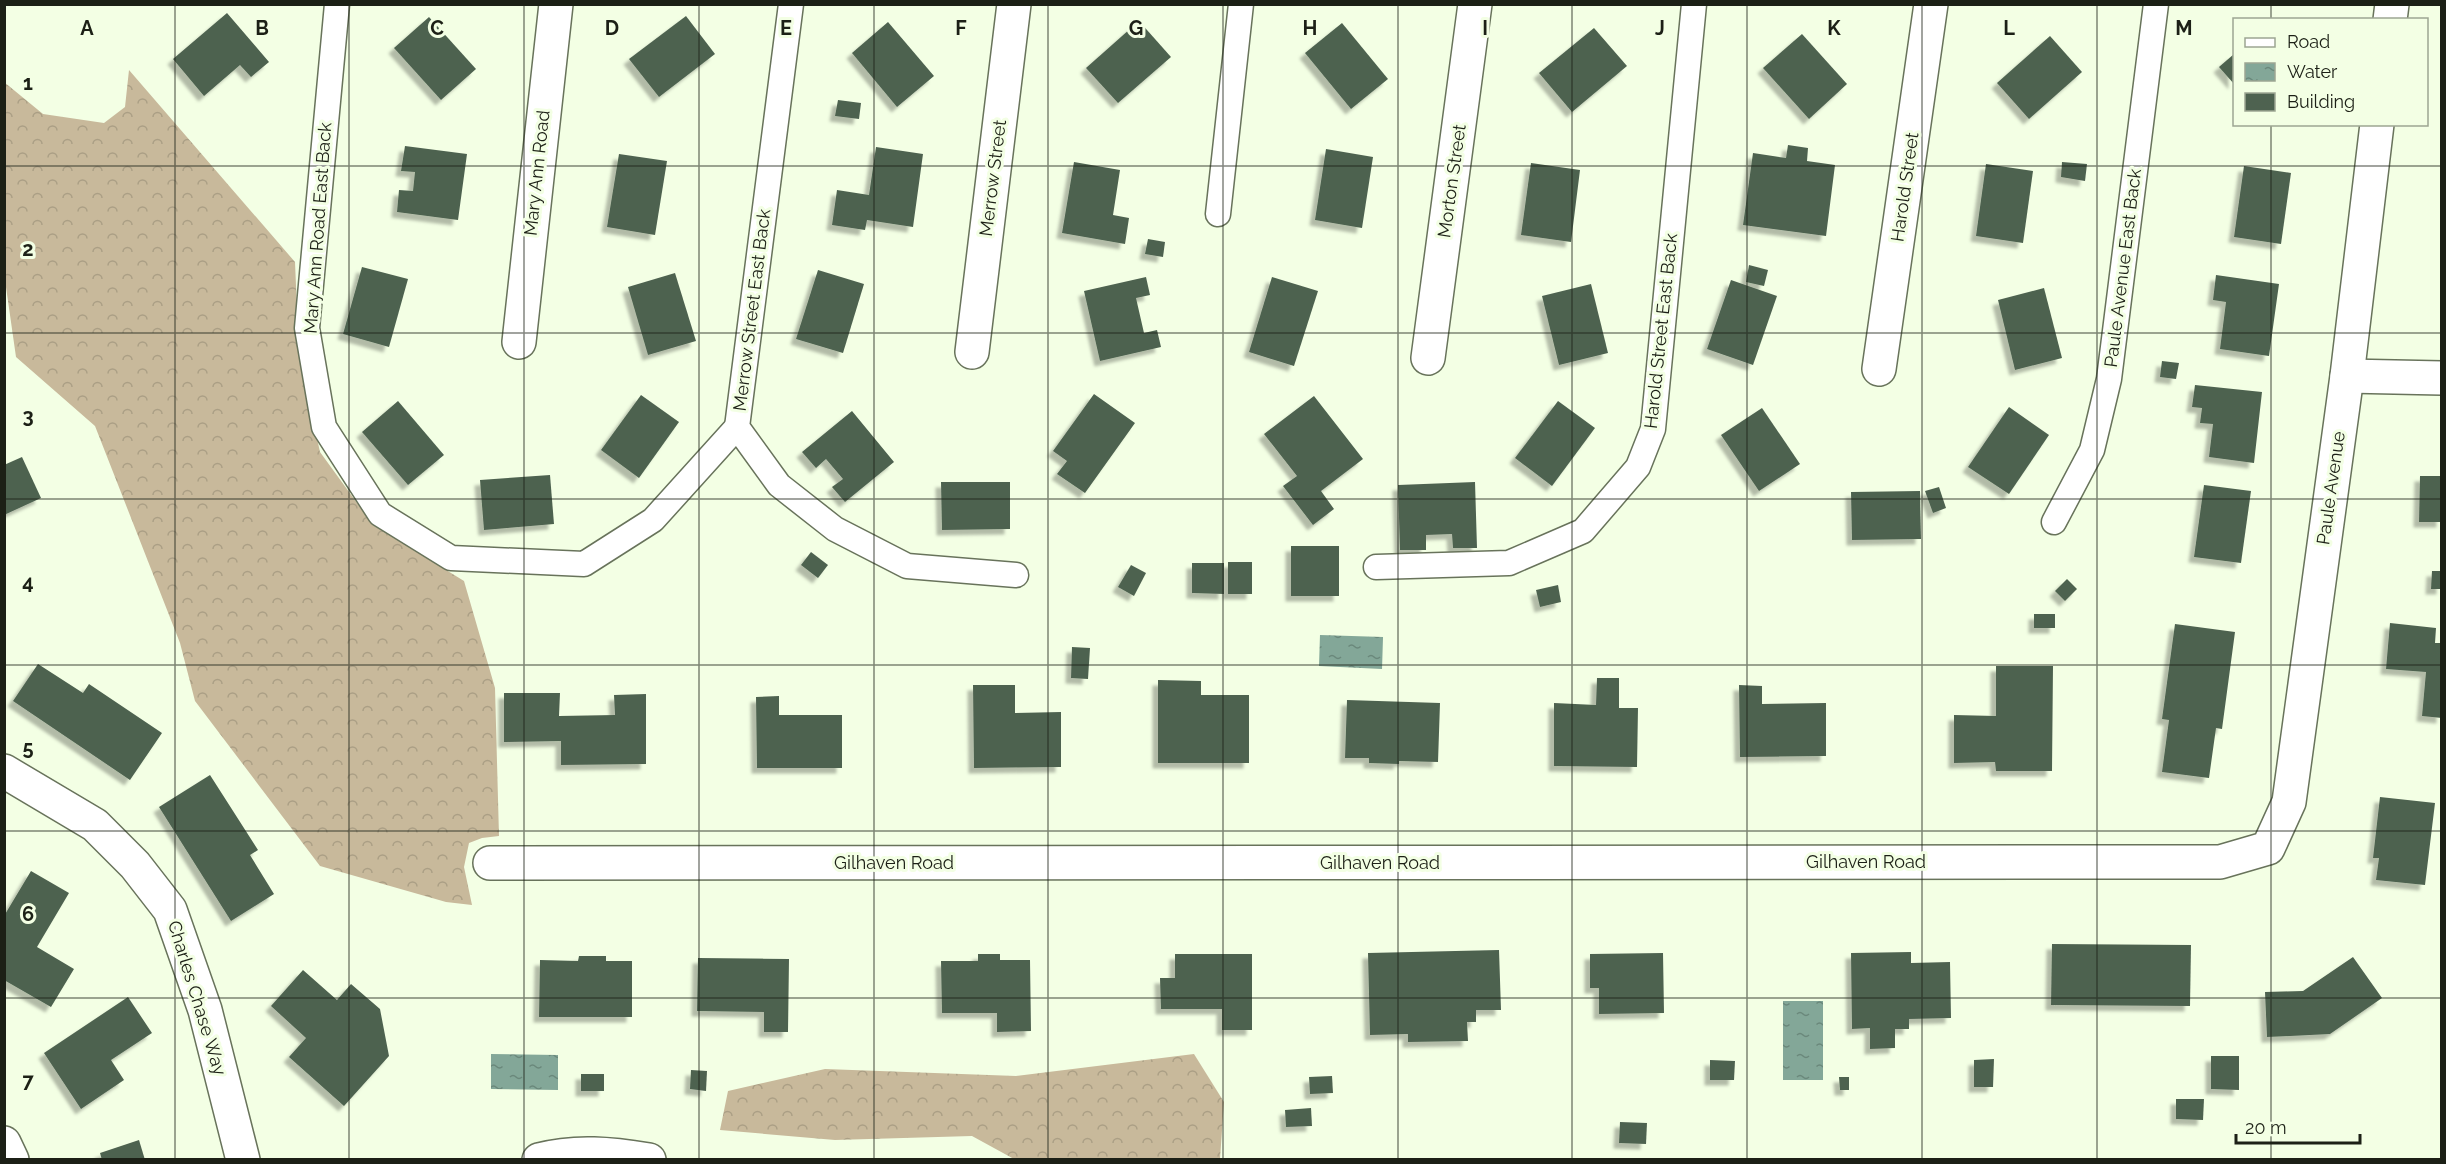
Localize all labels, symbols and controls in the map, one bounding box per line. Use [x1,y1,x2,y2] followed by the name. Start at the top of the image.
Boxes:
[80,16,94,40] text: A
[255,16,269,40] text: B
[430,16,444,40] text: C
[605,16,619,40] text: D
[780,16,792,40] text: E
[955,16,967,40] text: F
[1129,16,1143,40] text: G
[1303,16,1317,40] text: H
[1482,16,1488,40] text: I
[1655,16,1665,40] text: J
[1827,16,1841,40] text: K
[2003,16,2015,40] text: L
[2175,16,2193,40] text: M
[2233,18,2428,126] legend
[2287,31,2330,52] text: Road
[2287,61,2338,82] text: Water
[23,71,33,95] text: 1
[2287,91,2355,112] text: Building
[519,109,554,237] street label: Mary Ann Road
[975,118,1010,238] street label: Merrow Street
[300,121,335,334] street label: Mary Ann Road East Back
[1433,123,1470,239] street label: Morton Street
[1886,131,1923,243] street label: Harold Street
[2100,167,2145,369] street label: Paule Avenue East Back
[729,207,774,412] street label: Merrow Street East Back
[1640,232,1681,430] street label: Harold Street East Back
[22,237,34,261] text: 2
[22,404,34,428] text: 3
[2312,429,2349,546] street label: Paule Avenue
[22,570,34,594] text: 4
[22,736,34,760] text: 5
[1806,851,1926,872] street label: Gilhaven Road
[834,852,954,873] street label: Gilhaven Road
[1320,852,1440,873] street label: Gilhaven Road
[22,902,34,926] text: 6
[164,918,231,1078] street label: Charles Chase Way
[22,1069,34,1093] text: 7
[2236,1107,2360,1145] scale bar
[2245,1117,2287,1138] text: 20 m

